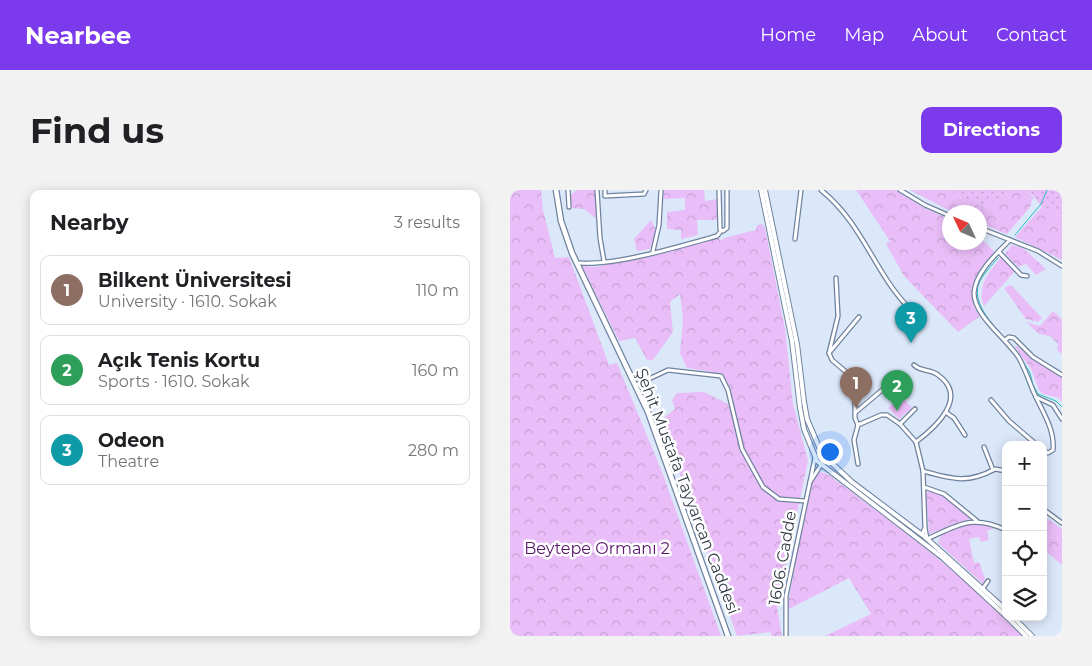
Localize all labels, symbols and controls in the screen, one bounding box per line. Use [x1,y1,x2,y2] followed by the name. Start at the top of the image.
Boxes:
[25,21,131,50] text: Nearbee
[760,24,816,46] text: Home
[844,24,884,46] text: Map
[912,24,968,46] text: About
[996,24,1067,46] text: Contact
[921,107,1062,153] button: Directions
[30,109,164,152] text: Find us
[942,205,987,250] north arrow
[50,210,129,235] text: Nearby
[394,213,460,232] text: 3 results
[98,269,291,292] text: Bilkent Üniversitesi
[64,281,70,300] text: 1
[416,281,459,300] text: 110 m
[98,292,277,311] text: University · 1610. Sokak
[895,302,927,343] pin: 3
[98,349,260,372] text: Açık Tenis Kortu
[62,361,72,380] text: 2
[412,361,459,380] text: 160 m
[632,366,743,617] street label: Şehit Mustafa Tayyarcan Caddesi
[840,367,872,408] pin: 1
[881,370,913,411] pin: 2
[98,372,250,391] text: Sports · 1610. Sokak
[98,429,165,452] text: Odeon
[817,439,843,465] your location
[62,441,72,460] text: 3
[408,441,459,460] text: 280 m
[1002,441,1047,621] map controls
[1002,441,1047,486] button: +
[98,452,159,471] text: Theatre
[1002,486,1047,531] button: −
[765,509,800,607] street label: 1606. Cadde
[1002,531,1047,576] button: locate
[524,539,670,558] park label: Beytepe Ormanı 2
[1002,576,1047,621] button: layers

